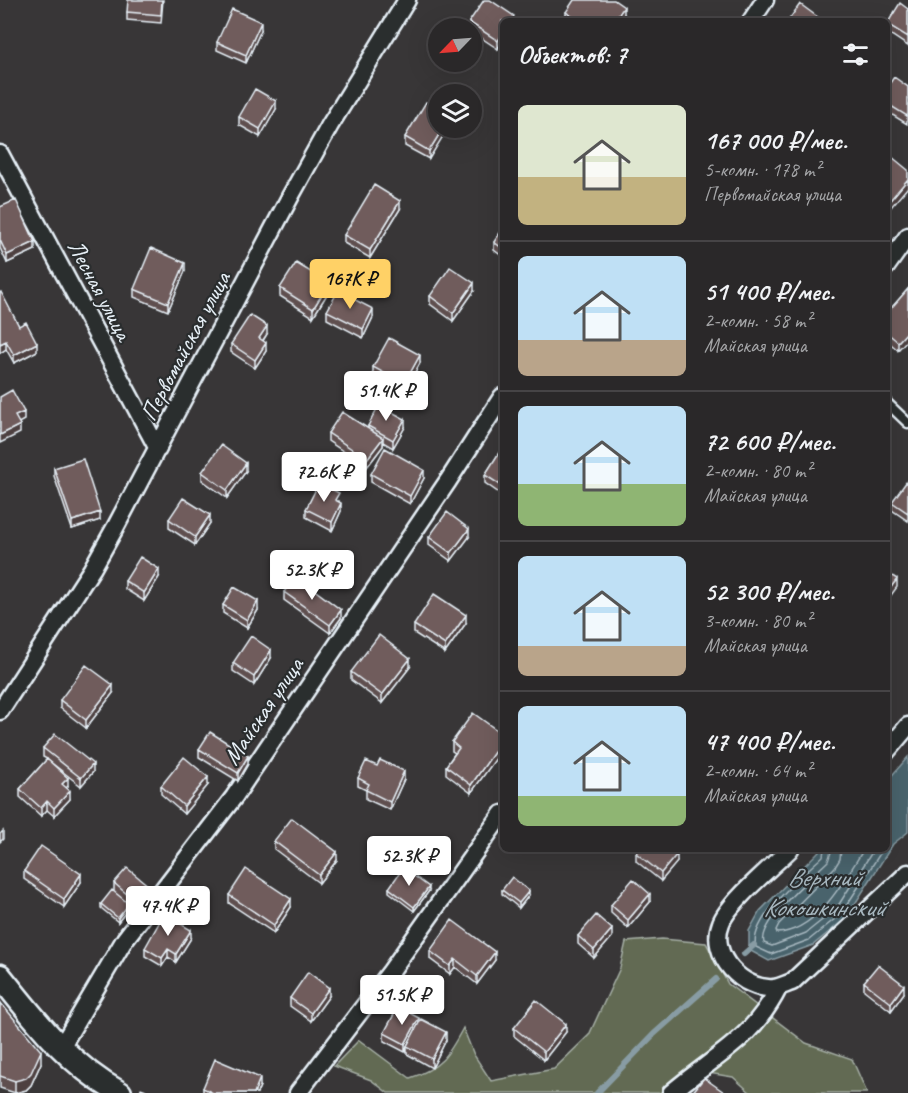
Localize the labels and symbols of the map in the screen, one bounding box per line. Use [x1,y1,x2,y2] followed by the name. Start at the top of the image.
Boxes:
[428,18,482,72] north arrow
[61,234,140,347] street label: Лесная улица
[301,259,399,310] pin: 167K ₽
[133,265,238,426] street label: Первомайская улица
[331,371,441,422] pin: 51.4K ₽
[269,452,379,503] pin: 72.6K ₽
[257,550,367,601] pin: 52.3K ₽
[216,650,311,770] street label: Майская улица
[354,836,464,887] pin: 52.3K ₽
[763,861,890,924] water label: Верхний Кокошкинский
[113,886,223,937] pin: 47.4K ₽
[347,975,457,1026] pin: 51.5K ₽

